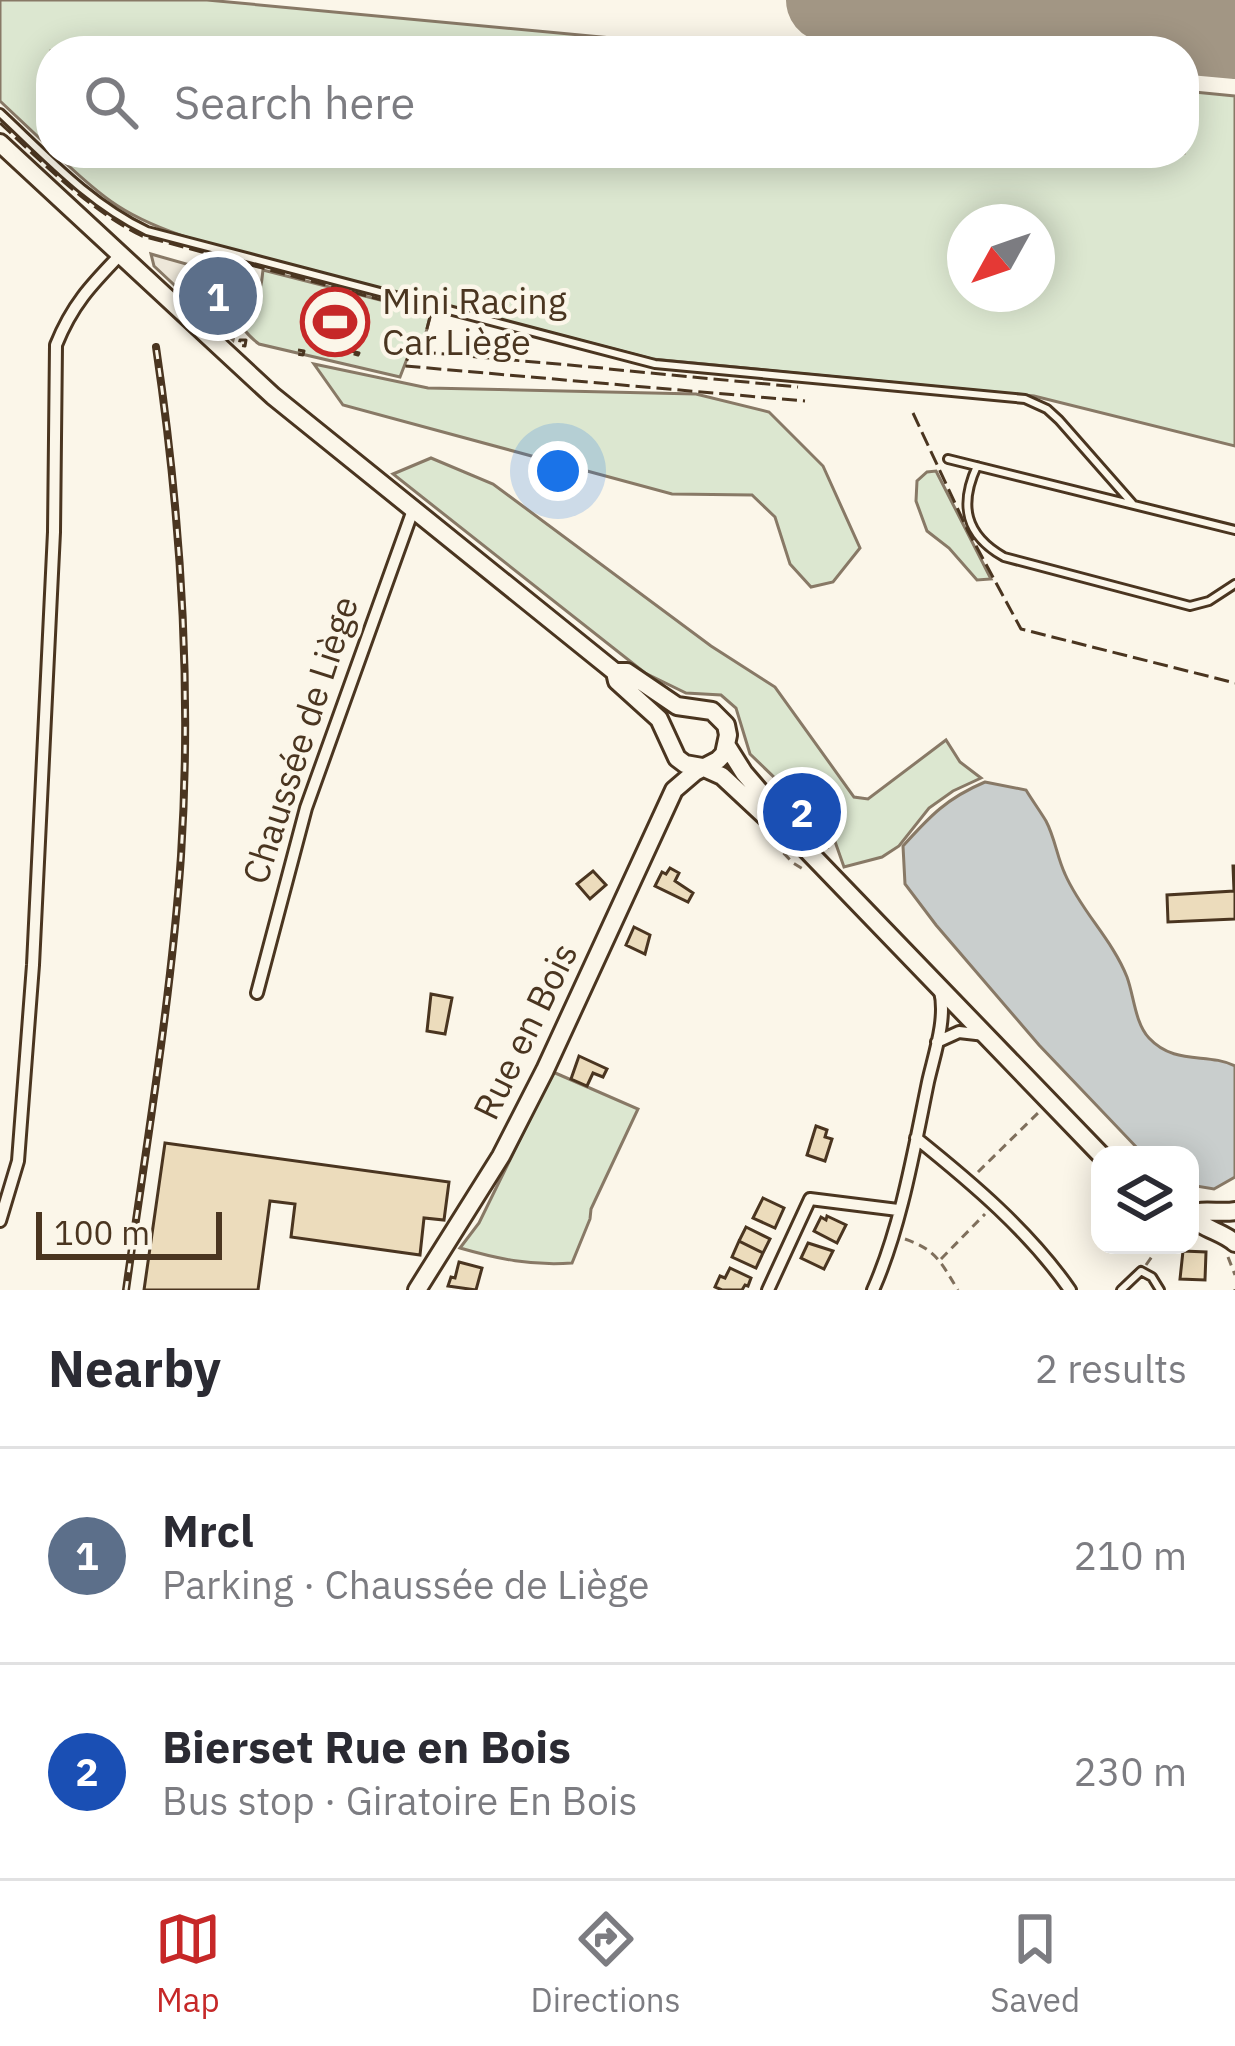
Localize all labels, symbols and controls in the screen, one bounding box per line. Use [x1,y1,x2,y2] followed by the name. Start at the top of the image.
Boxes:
[36,36,1199,168] search box
[78,69,144,135] icon: search
[174,73,415,131] text: Search here
[947,204,1055,312] north arrow
[179,251,257,341] pin: 1
[382,277,567,365] place label: Mini Racing Car Liège
[300,287,370,357] sports icon: Mini Racing Car Liège
[528,441,588,501] your location
[231,590,368,890] street label: Chaussée de Liège
[763,767,841,857] pin: 2
[462,935,587,1127] street label: Rue en Bois
[1091,1146,1199,1254] map controls
[1091,1146,1199,1254] button: layers
[36,1206,222,1259] scale bar
[54,1211,150,1254] text: 100 m
[48,1335,221,1401] text: Nearby
[1035,1343,1187,1394] text: 2 results
[162,1501,254,1559] text: Mrcl
[75,1530,99,1581] text: 1
[1074,1530,1187,1581] text: 210 m
[162,1559,649,1610] text: Parking · Chaussée de Liège
[162,1717,571,1775] text: Bierset Rue en Bois
[75,1746,99,1797] text: 2
[1074,1746,1187,1797] text: 230 m
[162,1775,638,1826] text: Bus stop · Giratoire En Bois
[155,1906,221,2021] tab: Map
[531,1906,681,2021] tab: Directions
[990,1906,1080,2021] tab: Saved

